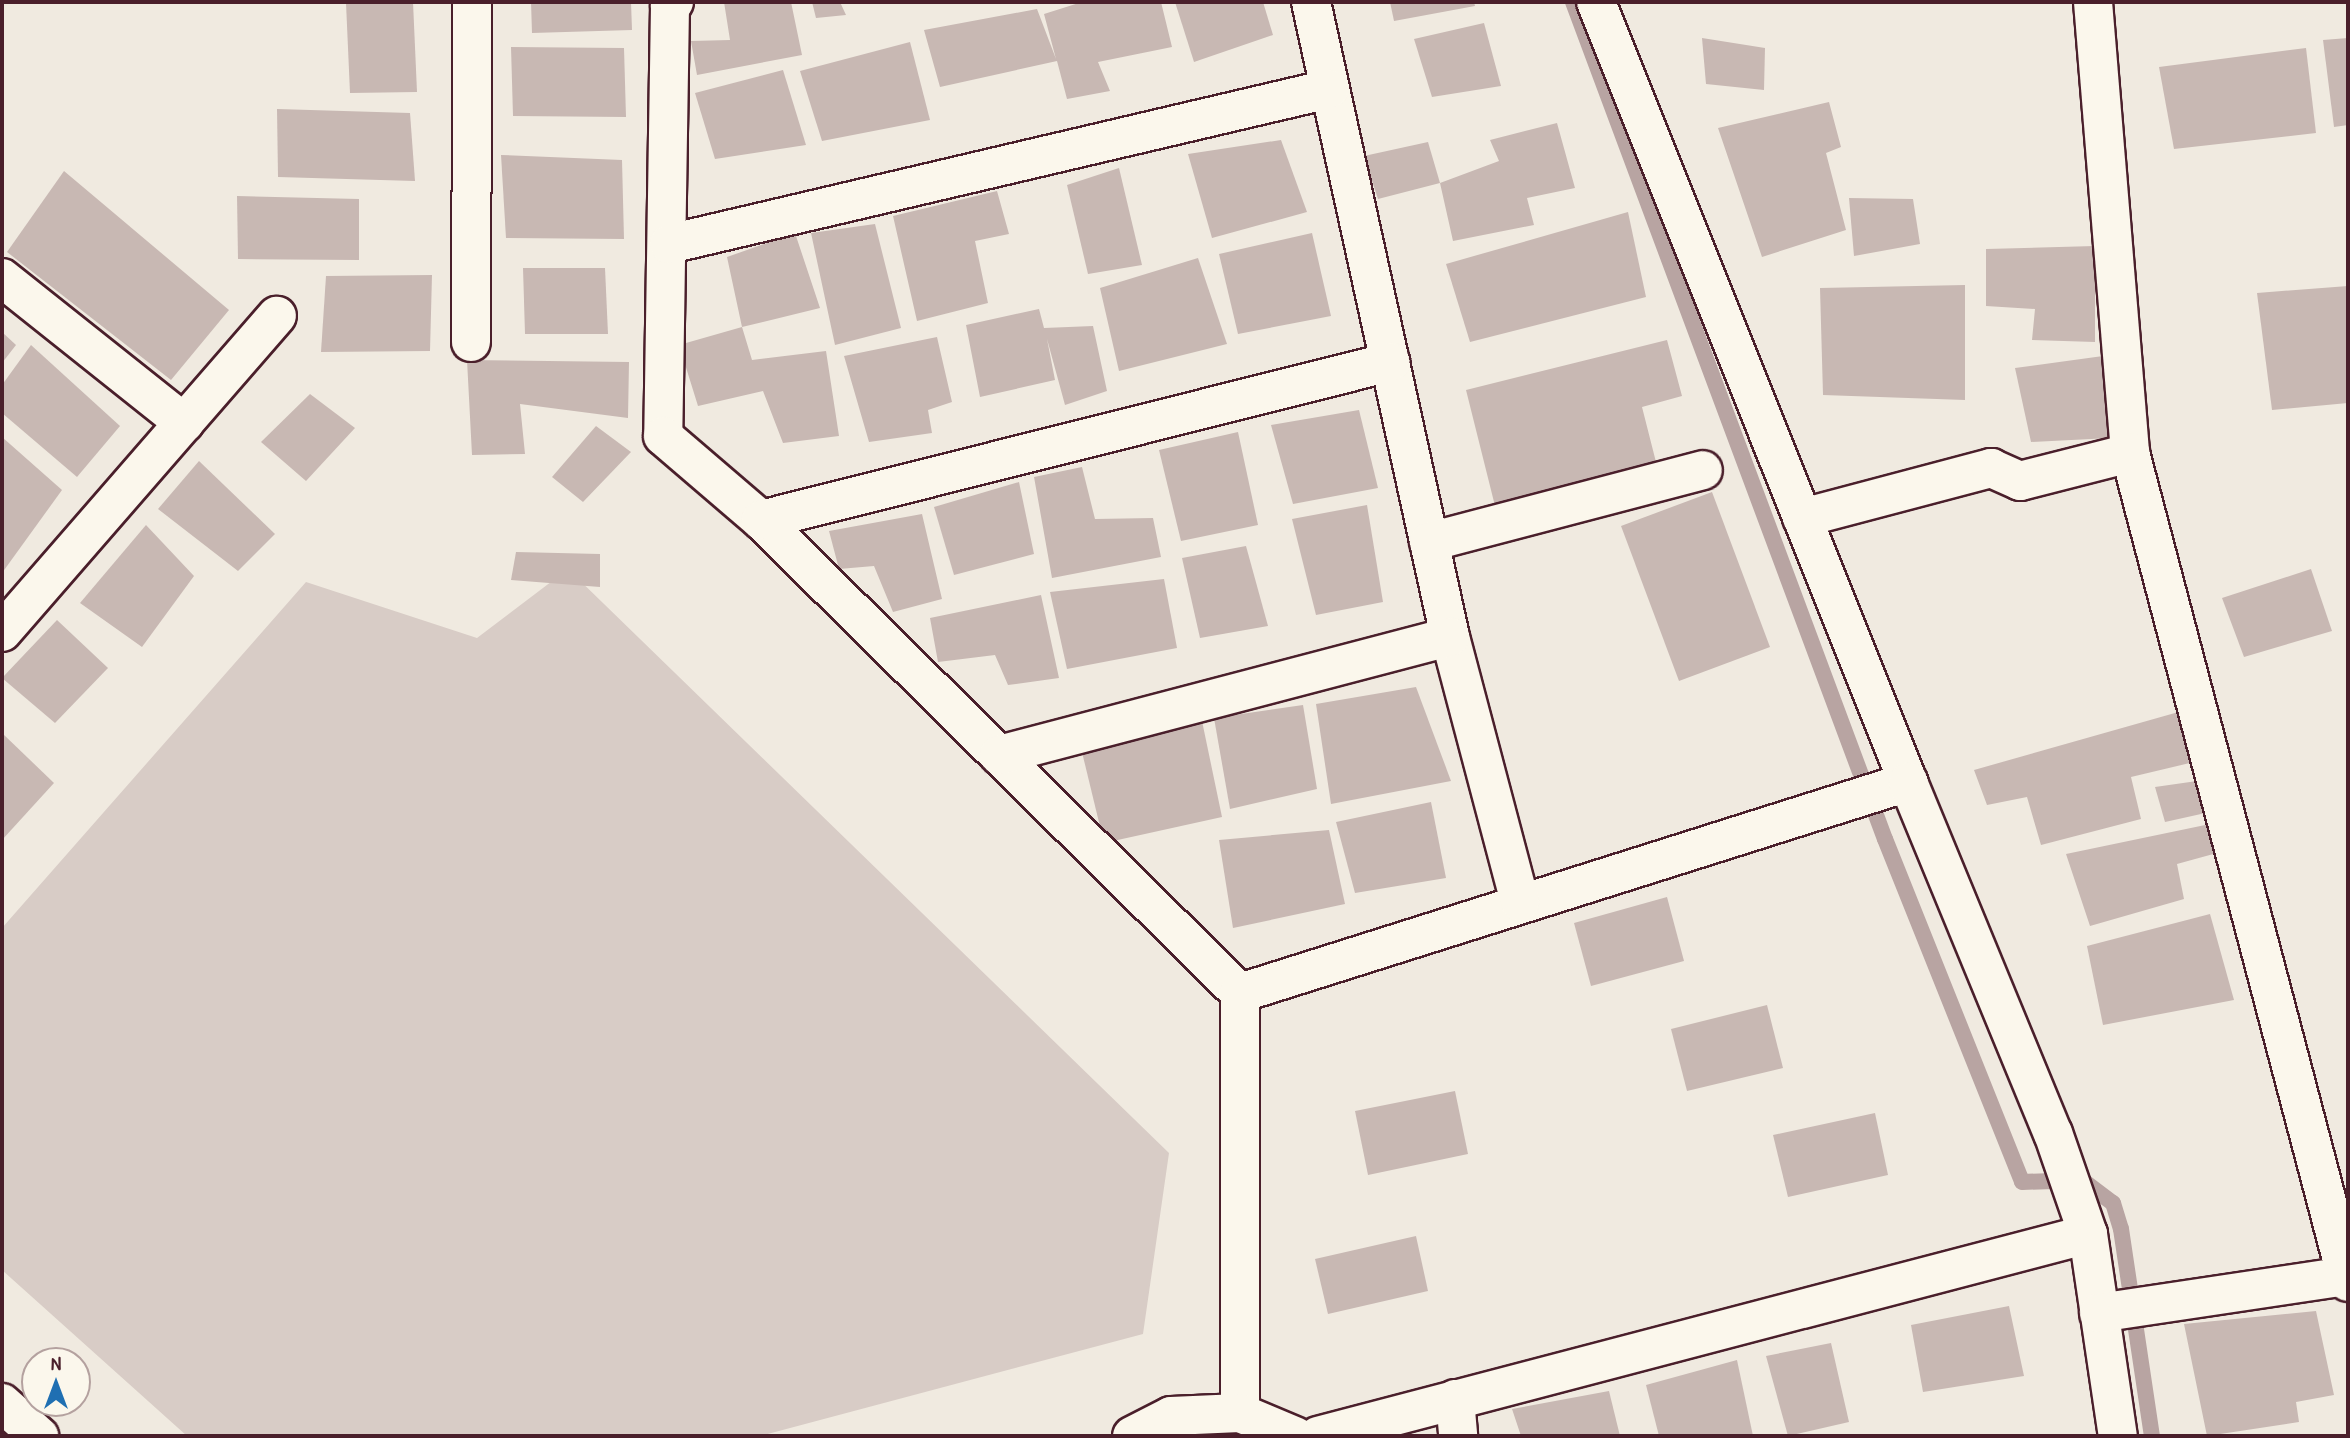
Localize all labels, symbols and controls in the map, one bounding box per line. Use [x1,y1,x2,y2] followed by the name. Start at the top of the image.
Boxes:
[21,1347,91,1417] north arrow
[51,1350,61,1376] text: N

